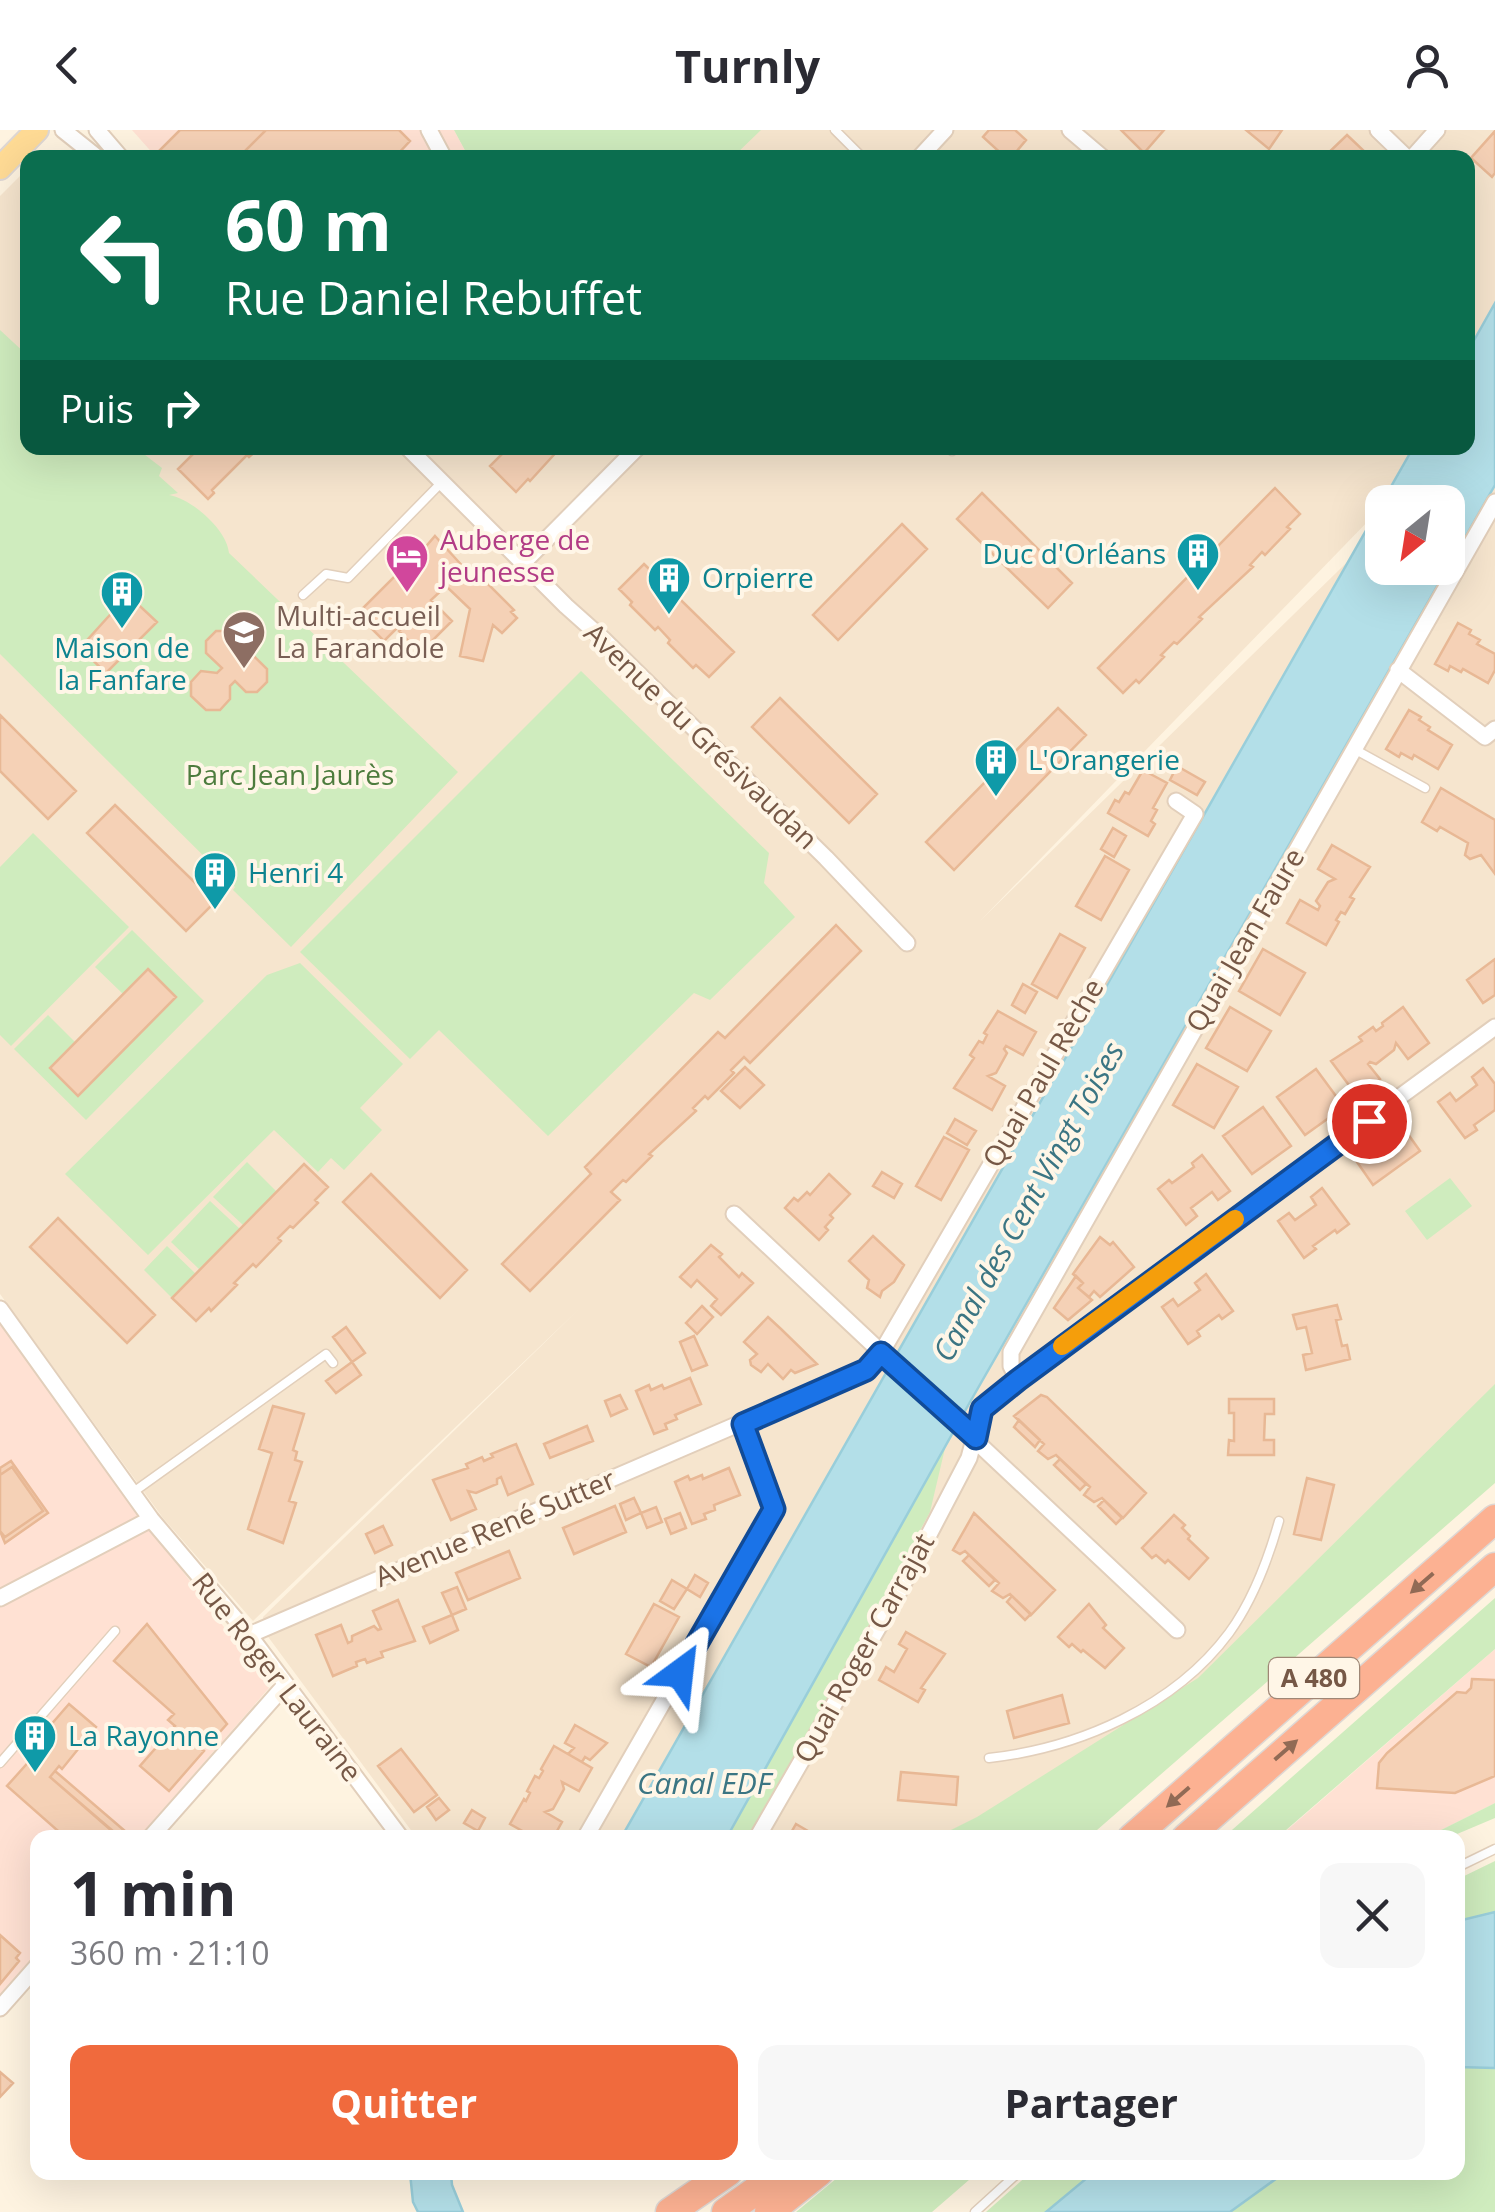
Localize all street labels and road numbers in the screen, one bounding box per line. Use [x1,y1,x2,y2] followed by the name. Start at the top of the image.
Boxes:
[577,614,827,857] street label: Avenue du Grésivaudan
[1176,841,1312,1038] street label: Quai Jean Faure
[973,971,1112,1174] street label: Quai Paul Rèche
[369,1459,621,1595] street label: Avenue René Sutter
[784,1526,942,1769] street label: Quai Roger Carrajat
[184,1564,371,1789] street label: Rue Roger Lauraine
[1269,1658,1359,1698] road number: A 480

